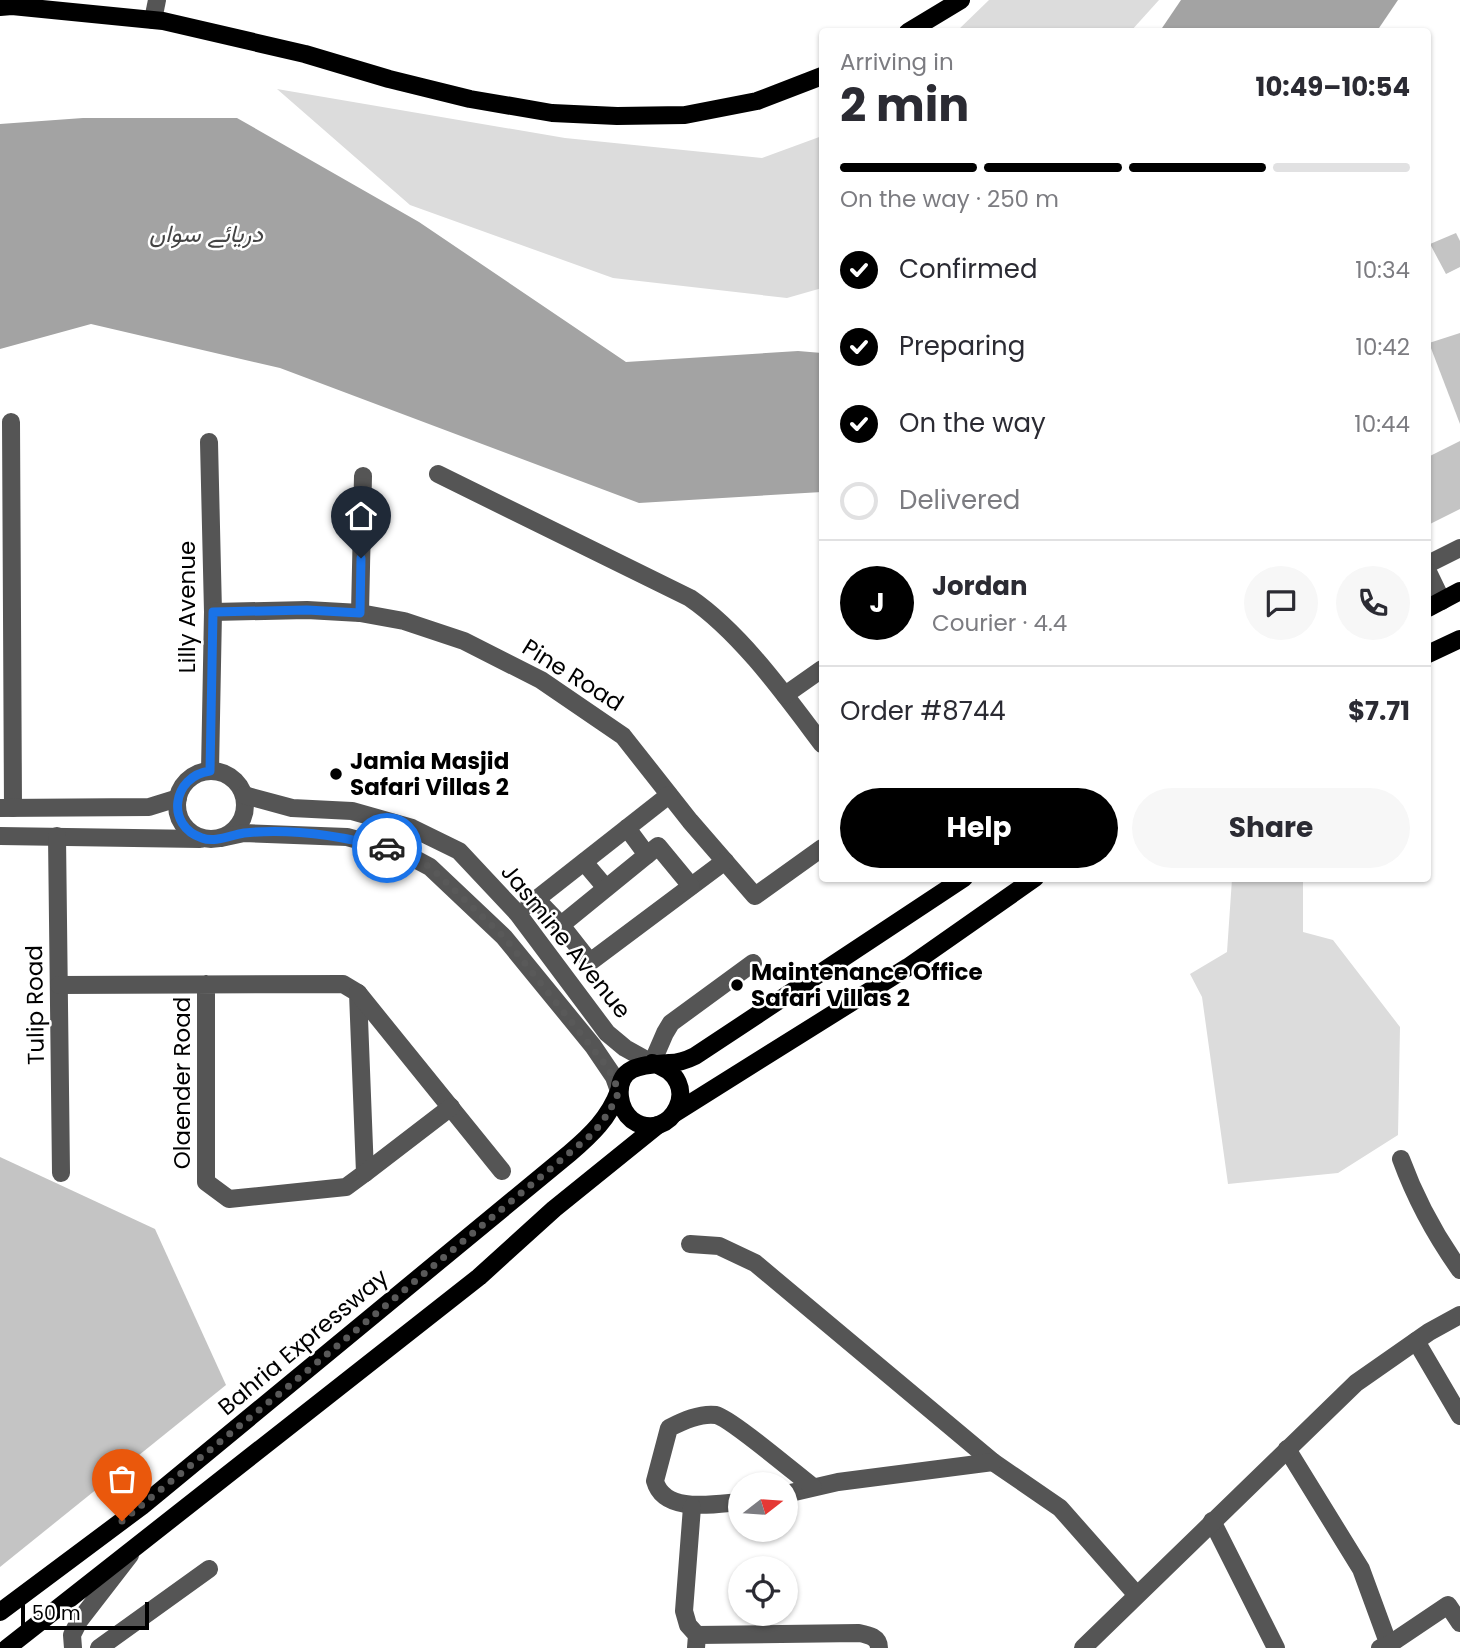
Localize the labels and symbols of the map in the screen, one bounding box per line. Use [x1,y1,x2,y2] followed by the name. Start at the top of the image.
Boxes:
[149,217,264,250] water label: دریائے سواں
[331,486,391,558] pin
[171,541,203,673] street label: Lilly Avenue
[516,631,630,719] street label: Pine Road
[350,745,509,803] place label: Jamia Masjid Safari Villas 2
[328,766,344,782] marker: Jamia Masjid Safari Villas 2
[352,813,422,883] courier
[494,857,638,1025] street label: Jasmine Avenue
[18,945,52,1065] street label: Tulip Road
[751,956,983,1014] place label: Maintenance Office Safari Villas 2
[729,977,745,993] marker: Maintenance Office Safari Villas 2
[166,997,198,1169] street label: Olaender Road
[211,1261,395,1423] street label: Bahria Expressway
[92,1449,152,1521] pin
[728,1472,798,1542] north arrow
[21,1599,149,1631] scale bar

